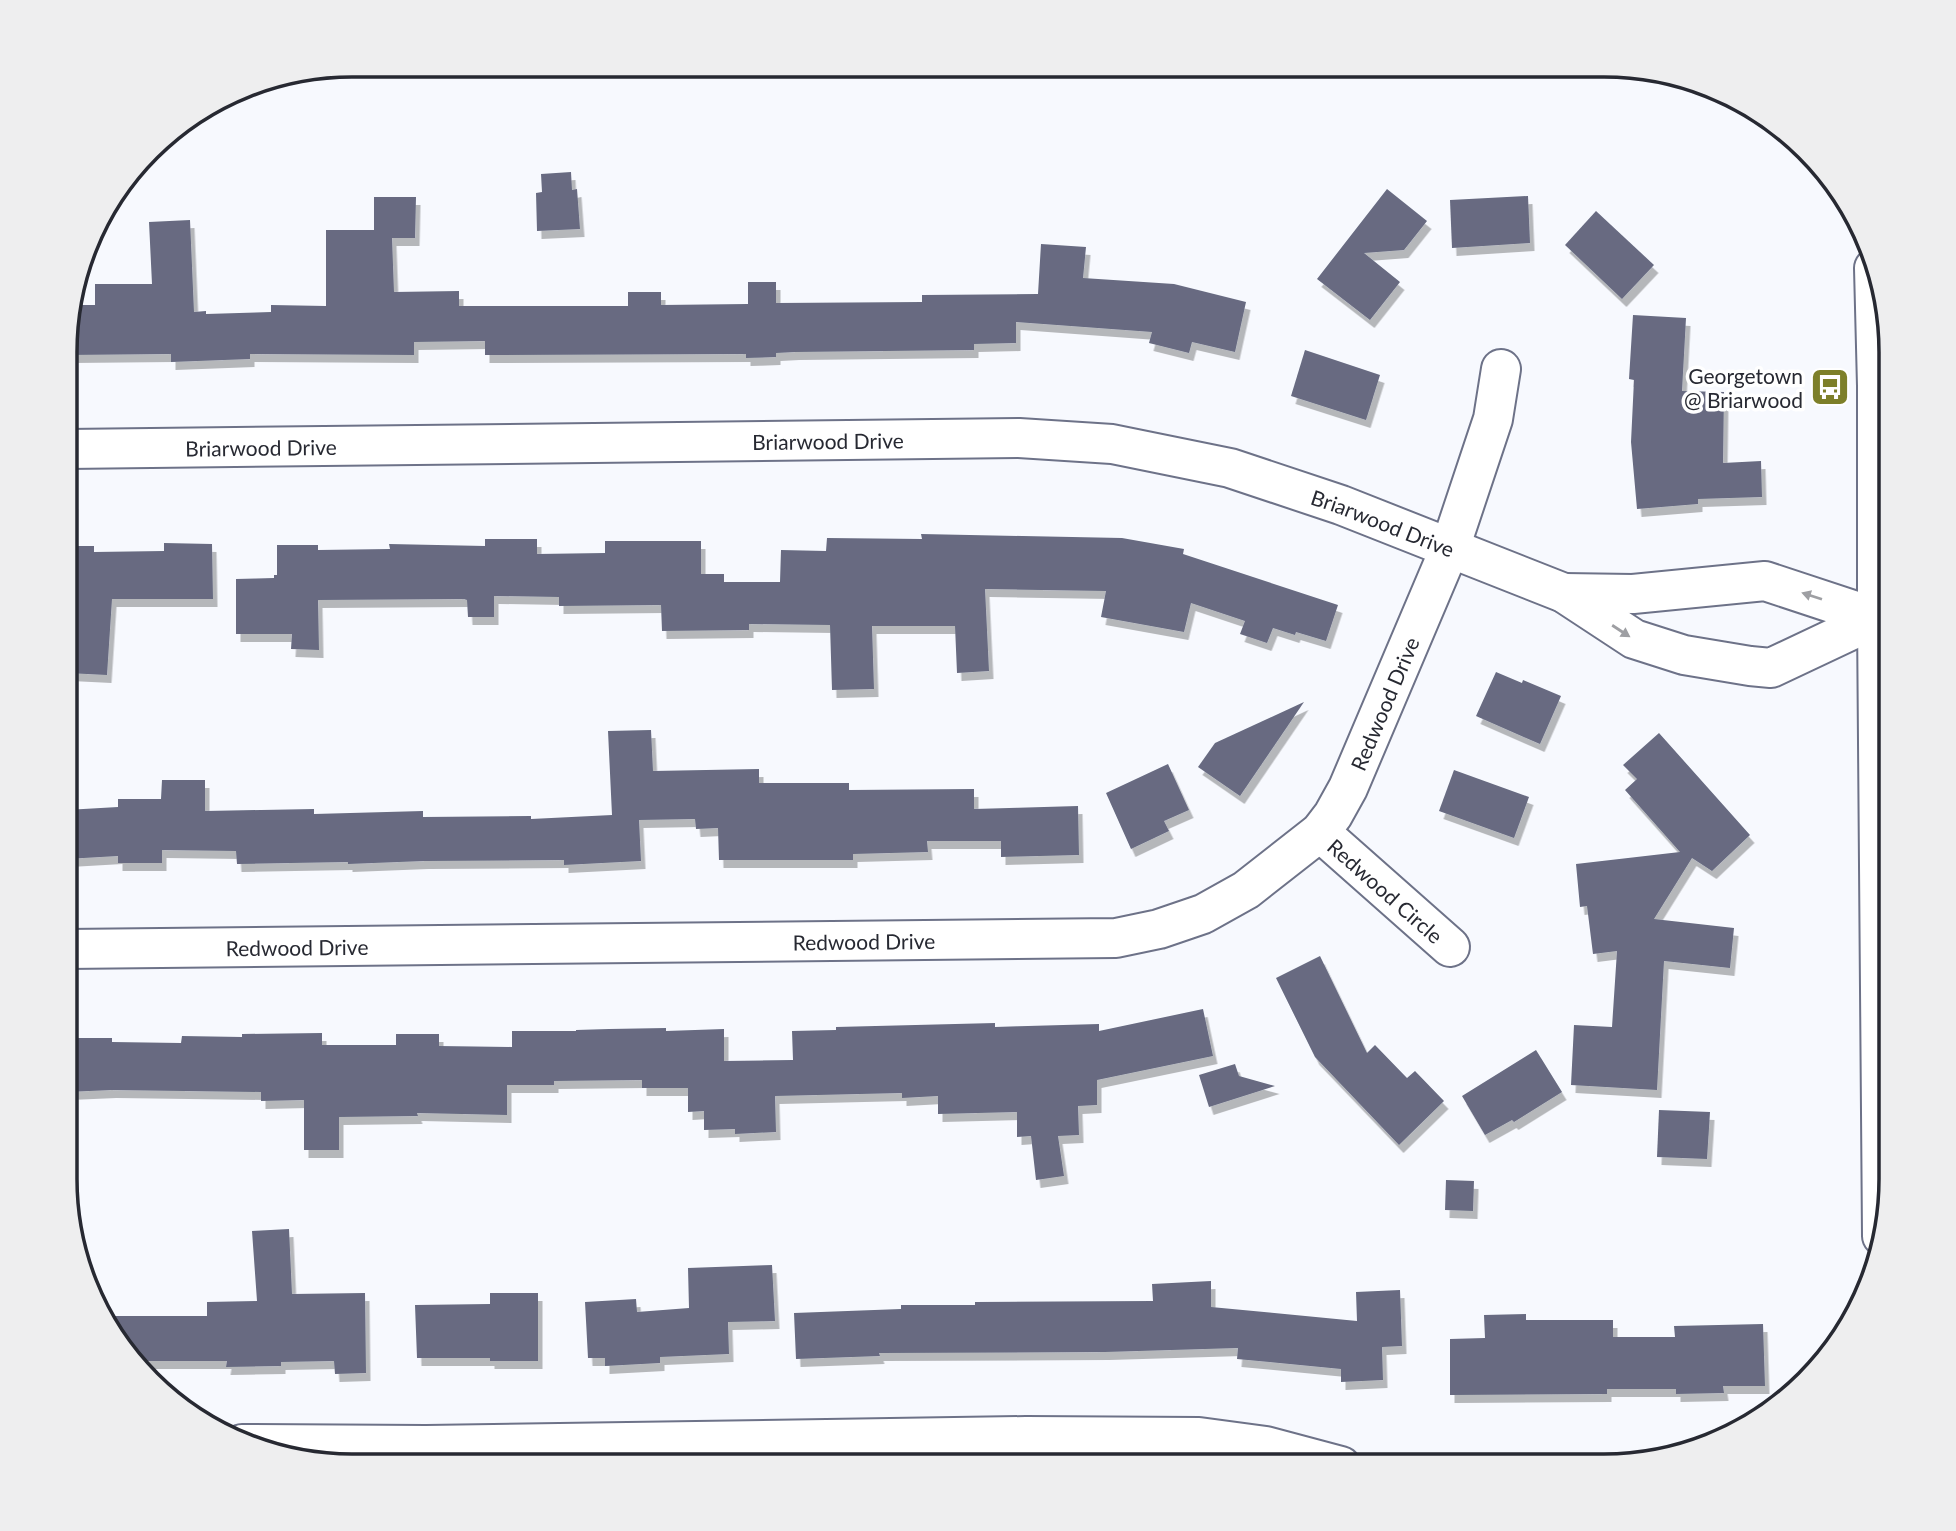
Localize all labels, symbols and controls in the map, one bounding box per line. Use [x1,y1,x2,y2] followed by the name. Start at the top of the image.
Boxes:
[1684,363,1803,412] place label: Georgetown @ Briarwood
[1809,366,1851,408] bus stop icon: Georgetown @ Briarwood
[752,427,904,454] street label: Briarwood Drive
[185,433,337,460] street label: Briarwood Drive
[1308,484,1458,561] street label: Briarwood Drive
[1801,590,1822,601] one-way arrow
[1611,624,1631,637] one-way arrow
[1345,633,1423,774] street label: Redwood Drive
[1323,833,1449,948] street label: Redwood Circle
[792,927,935,954] street label: Redwood Drive
[225,933,369,960] street label: Redwood Drive

